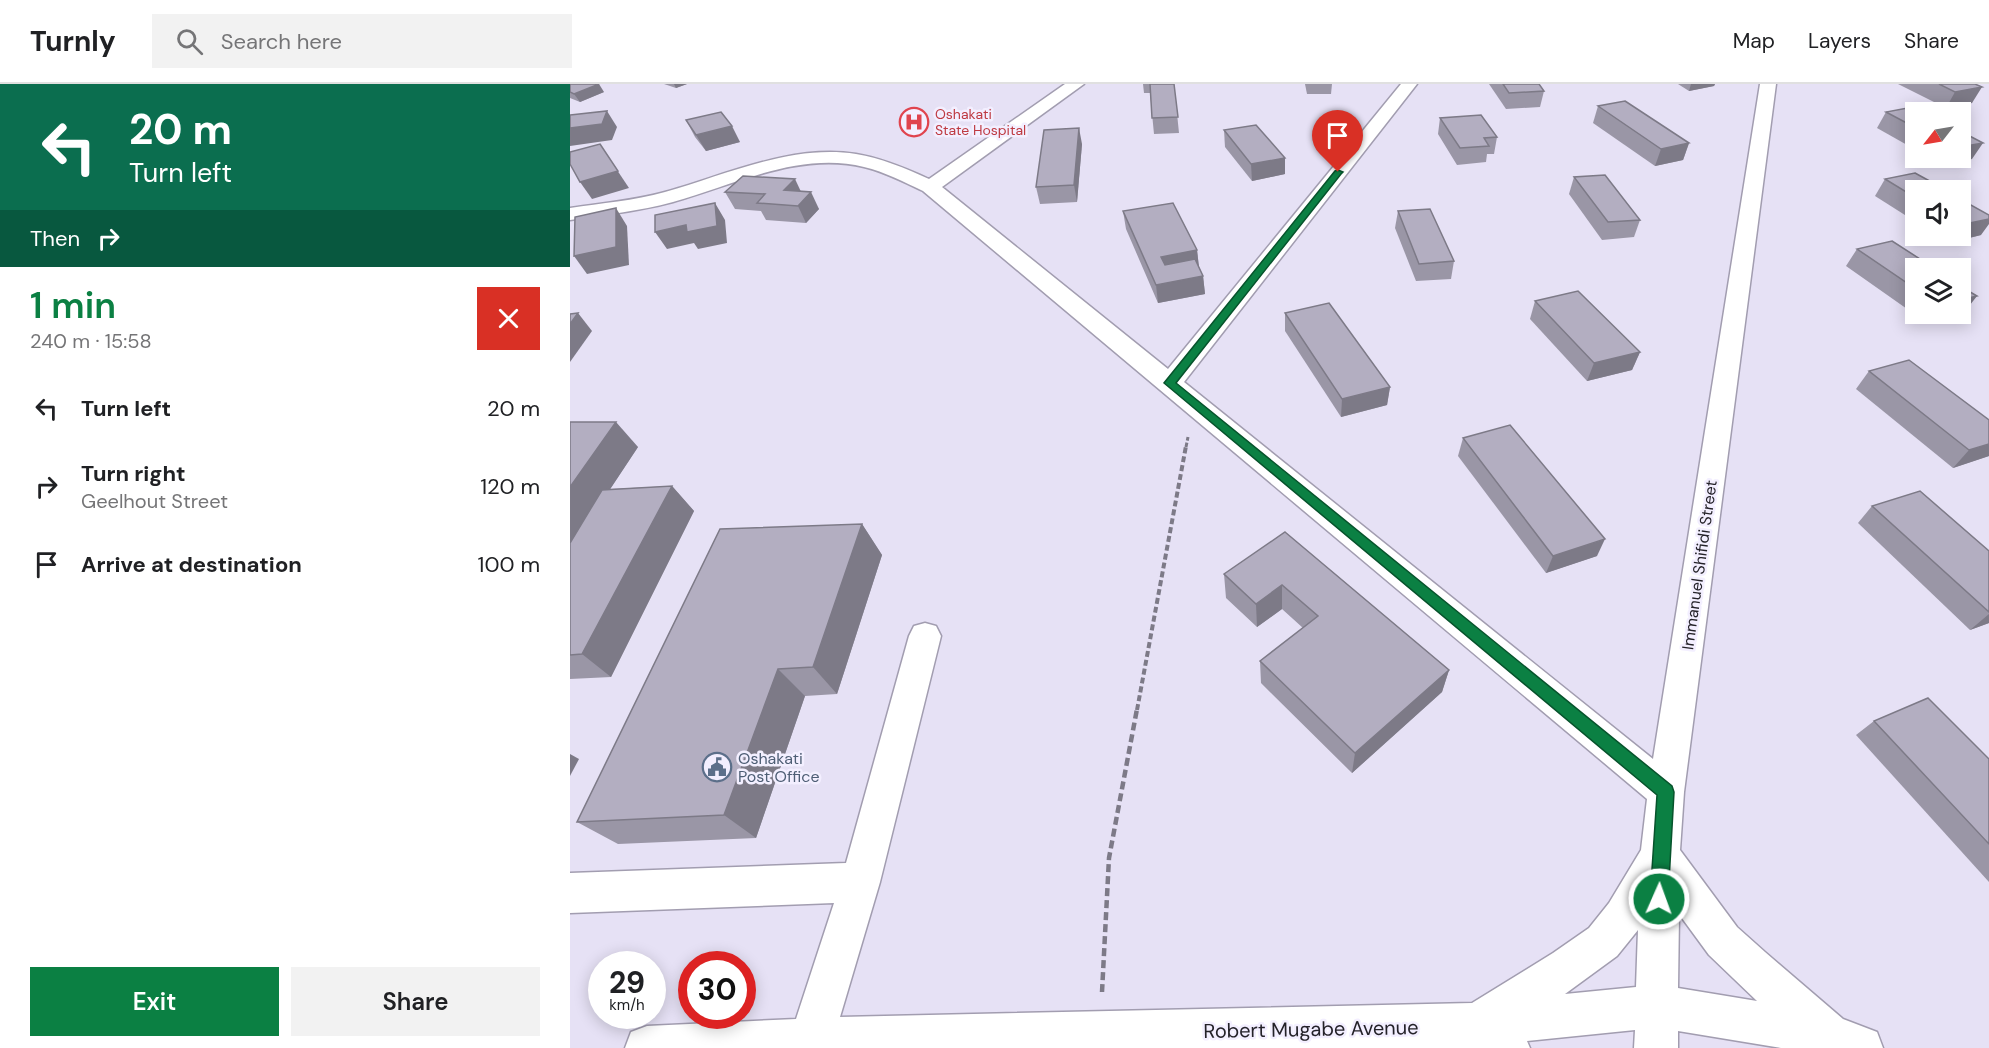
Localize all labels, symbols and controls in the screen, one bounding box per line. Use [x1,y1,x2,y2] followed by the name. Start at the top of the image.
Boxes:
[152,14,572,68] search box
[30,23,116,60] text: Turnly
[173,25,206,58] icon: search
[221,27,342,56] text: Search here
[1733,27,1775,55] text: Map
[1808,27,1871,55] text: Layers
[1904,27,1959,55] text: Share
[129,102,232,157] text: 20 m
[1905,102,1971,168] north arrow
[1905,102,1971,324] map controls
[935,105,1026,139] place label: Oshakati State Hospital
[898,106,930,138] hospital icon: Oshakati State Hospital
[30,108,108,186] icon: left
[1312,110,1363,172] pin
[1321,119,1354,152] icon: arrive
[129,155,232,190] text: Turn left
[1905,180,1971,246] button: sound
[92,222,125,255] icon: right
[30,224,80,253] text: Then
[1905,258,1971,324] button: layers
[30,282,116,329] text: 1 min
[477,287,540,350] button: close
[30,328,152,354] text: 240 m · 15:58
[30,392,63,425] icon: left
[81,394,171,423] text: Turn left
[487,394,540,423] text: 20 m
[81,459,186,488] text: Turn right
[30,470,63,503] icon: right
[480,472,540,501] text: 120 m
[1677,479,1722,651] street label: Immanuel Shifidi Street
[81,488,228,514] text: Geelhout Street
[30,548,63,581] icon: arrive
[81,550,302,579] text: Arrive at destination
[478,550,540,579] text: 100 m
[738,748,820,787] place label: Oshakati Post Office
[701,751,733,783] public building icon: Oshakati Post Office
[1627,867,1691,931] position arrow
[678,951,756,1029] speed limit sign: 30
[609,963,645,1002] text: 29
[30,967,279,1036] button: Exit
[291,967,540,1036] button: Share
[609,995,645,1015] text: km/h
[1203,1014,1419,1044] street label: Robert Mugabe Avenue

